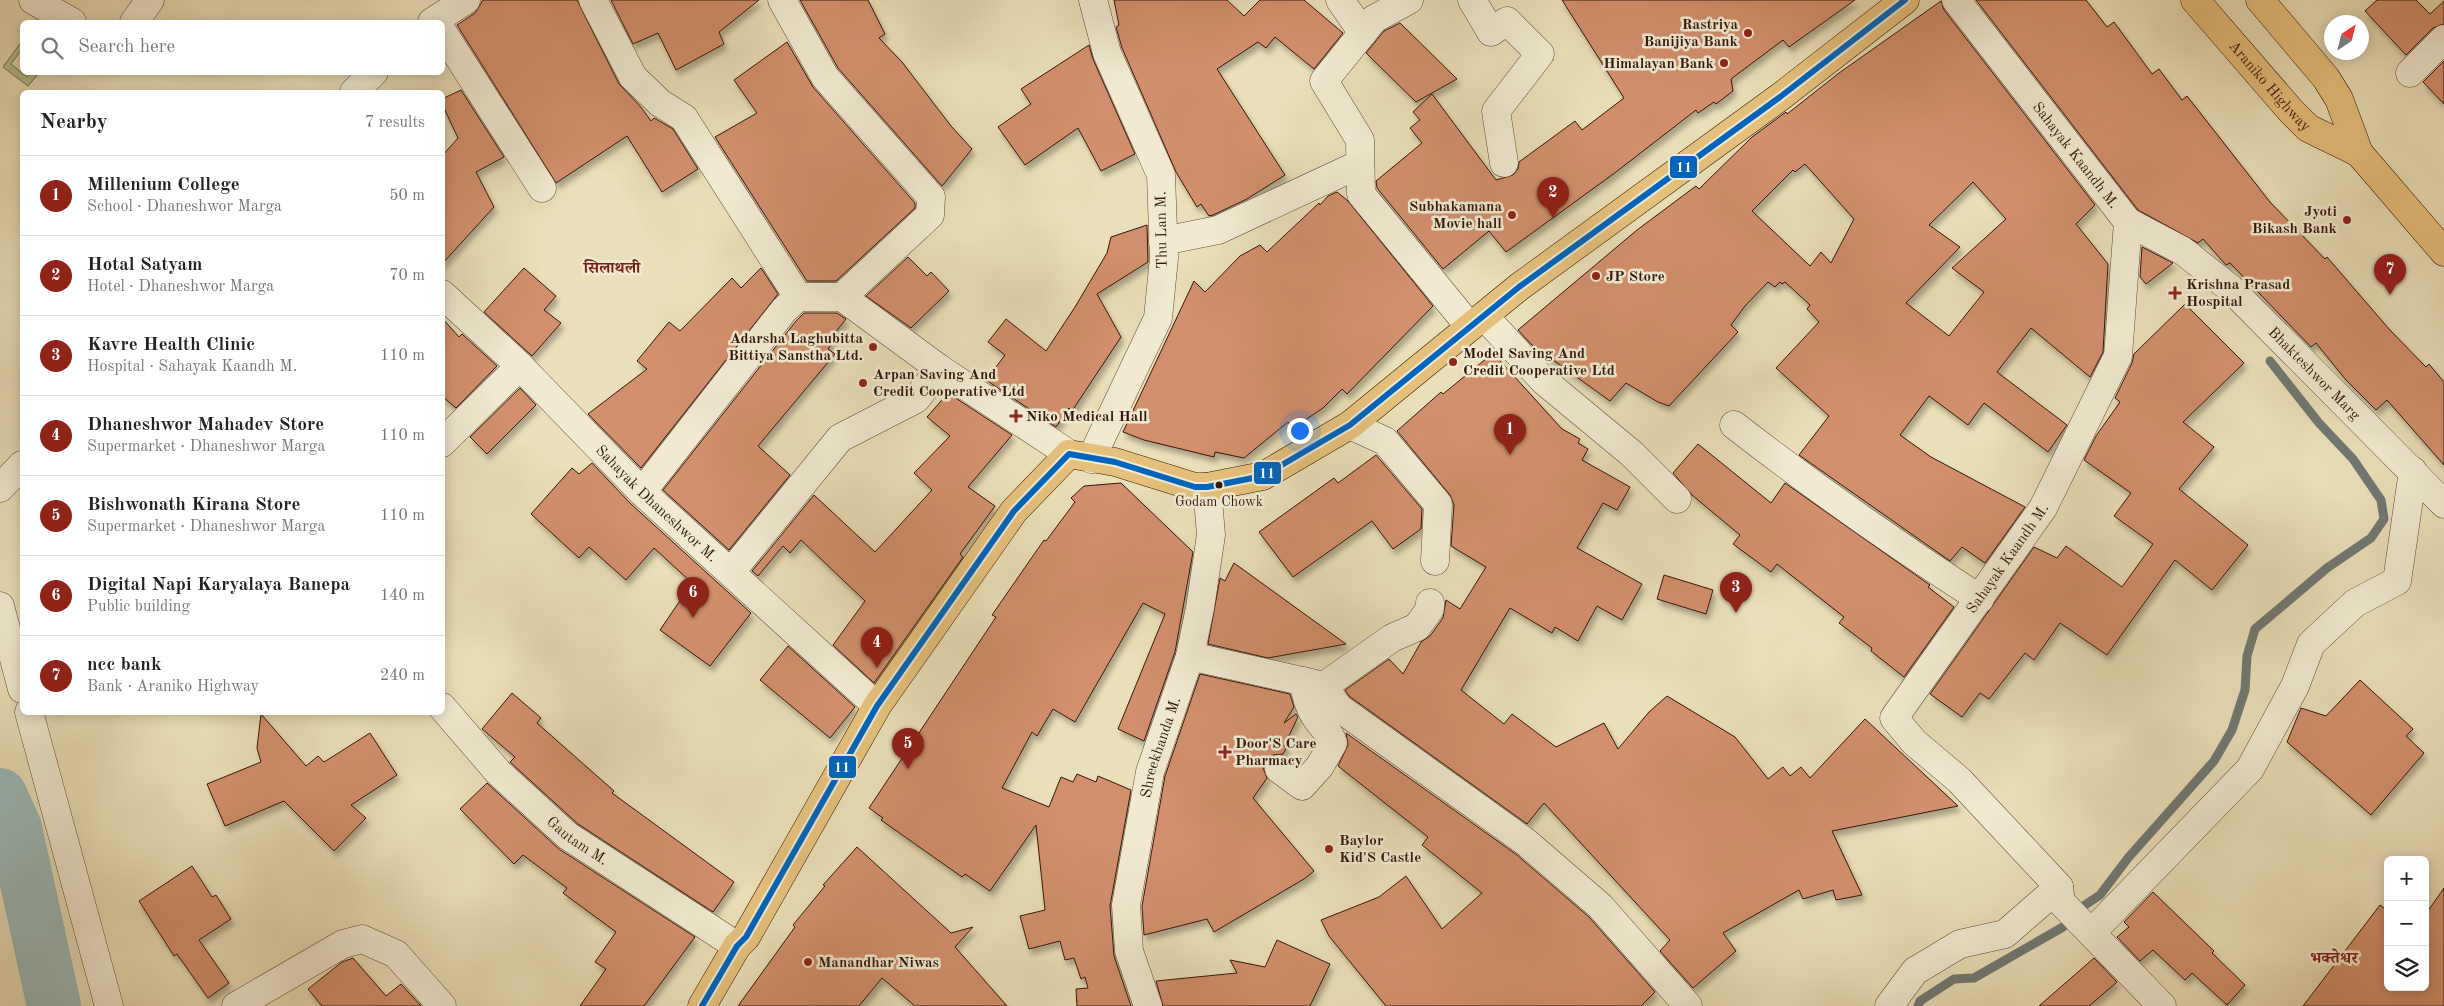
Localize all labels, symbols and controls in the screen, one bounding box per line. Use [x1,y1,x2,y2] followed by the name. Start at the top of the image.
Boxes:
[2324,15,2369,60] north arrow
[1644,18,1739,50] place label: Rastriya Banijiya Bank
[20,20,445,75] search box
[1742,27,1754,39] marker: Rastriya Banijiya Bank
[38,34,66,62] icon: search
[78,38,175,57] text: Search here
[2225,39,2313,135] street label: Araniko Highway
[1603,57,1715,72] place label: Himalayan Bank
[1718,57,1730,69] marker: Himalayan Bank
[2029,100,2121,212] street label: Sahayak Kaandh M.
[40,112,108,133] text: Nearby
[365,115,425,131] text: 7 results
[1669,155,1698,179] line badge: 11
[1676,161,1692,175] text: 11
[87,176,240,195] text: Millenium College
[1537,177,1569,218] pin: 2
[51,188,61,204] text: 1
[389,188,425,204] text: 50 m
[1154,191,1171,269] street label: Thu Lan M.
[87,199,282,215] text: School · Dhaneshwor Marga
[1409,200,1502,232] place label: Subhakamana Movie hall
[2252,205,2338,237] place label: Jyoti Bikash Bank
[1506,209,1518,221] marker: Subhakamana Movie hall
[2341,214,2353,226] marker: Jyoti Bikash Bank
[2374,254,2406,295] pin: 7
[87,256,202,275] text: Hotal Satyam
[583,259,642,277] district label: सिलाथली
[51,268,61,284] text: 2
[389,268,425,284] text: 70 m
[1590,270,1602,282] marker: JP Store
[1606,270,1665,285] place label: JP Store
[2186,278,2290,310] place label: Krishna Prasad Hospital
[87,279,274,295] text: Hotel · Dhaneshwor Marga
[2168,286,2182,300] marker: Krishna Prasad Hospital
[2265,325,2362,424] street label: Bhakteshwor Marg
[728,332,863,364] place label: Adarsha Laghubitta Bittiya Sanstha Ltd.
[87,336,255,355] text: Kavre Health Clinic
[867,341,879,353] marker: Adarsha Laghubitta Bittiya Sanstha Ltd.
[1463,347,1615,379] place label: Model Saving And Credit Cooperative Ltd
[51,348,61,364] text: 3
[380,348,425,364] text: 110 m
[1447,356,1459,368] marker: Model Saving And Credit Cooperative Ltd
[87,359,297,375] text: Hospital · Sahayak Kaandh M.
[873,368,1025,400] place label: Arpan Saving And Credit Cooperative Ltd
[857,377,869,389] marker: Arpan Saving And Credit Cooperative Ltd
[1010,410,1022,422] marker: Niko Medical Hall
[1026,410,1148,425] place label: Niko Medical Hall
[1494,414,1526,455] pin: 1
[87,416,324,435] text: Dhaneshwor Mahadev Store
[1287,418,1313,444] your location
[51,428,61,444] text: 4
[380,428,425,444] text: 110 m
[87,439,325,455] text: Supermarket · Dhaneshwor Marga
[592,443,719,565] street label: Sahayak Dhaneshwor M.
[1253,461,1282,485] line badge: 11
[1259,467,1275,481] text: 11
[1214,480,1224,490] marker: Godam Chowk
[1175,495,1263,509] place label: Godam Chowk
[87,496,300,515] text: Bishwonath Kirana Store
[1965,502,2053,617] street label: Sahayak Kaandh M.
[51,508,61,524] text: 5
[380,508,425,524] text: 110 m
[87,519,325,535] text: Supermarket · Dhaneshwor Marga
[1720,572,1752,613] pin: 3
[87,576,350,595] text: Digital Napi Karyalaya Banepa
[677,577,709,618] pin: 6
[51,588,61,604] text: 6
[380,588,425,604] text: 140 m
[87,599,190,615] text: Public building
[861,627,893,668] pin: 4
[87,656,162,675] text: ncc bank
[51,668,61,684] text: 7
[380,668,425,684] text: 240 m
[87,679,259,695] text: Bank · Araniko Highway
[1139,695,1184,799] street label: Shreekhanda M.
[892,728,924,769] pin: 5
[1235,737,1317,769] place label: Door'S Care Pharmacy
[1219,746,1231,758] marker: Door'S Care Pharmacy
[828,755,857,779] line badge: 11
[834,761,850,775] text: 11
[543,814,610,869] street label: Gautam M.
[1339,834,1421,866] place label: Baylor Kid'S Castle
[1323,843,1335,855] marker: Baylor Kid'S Castle
[2384,856,2429,991] map controls
[2384,856,2429,901] button: +
[2384,901,2429,946] button: −
[2384,946,2429,991] button: layers
[2310,948,2359,967] district label: भक्तेश्वर
[802,956,814,968] marker: Manandhar Niwas
[818,956,939,971] place label: Manandhar Niwas

